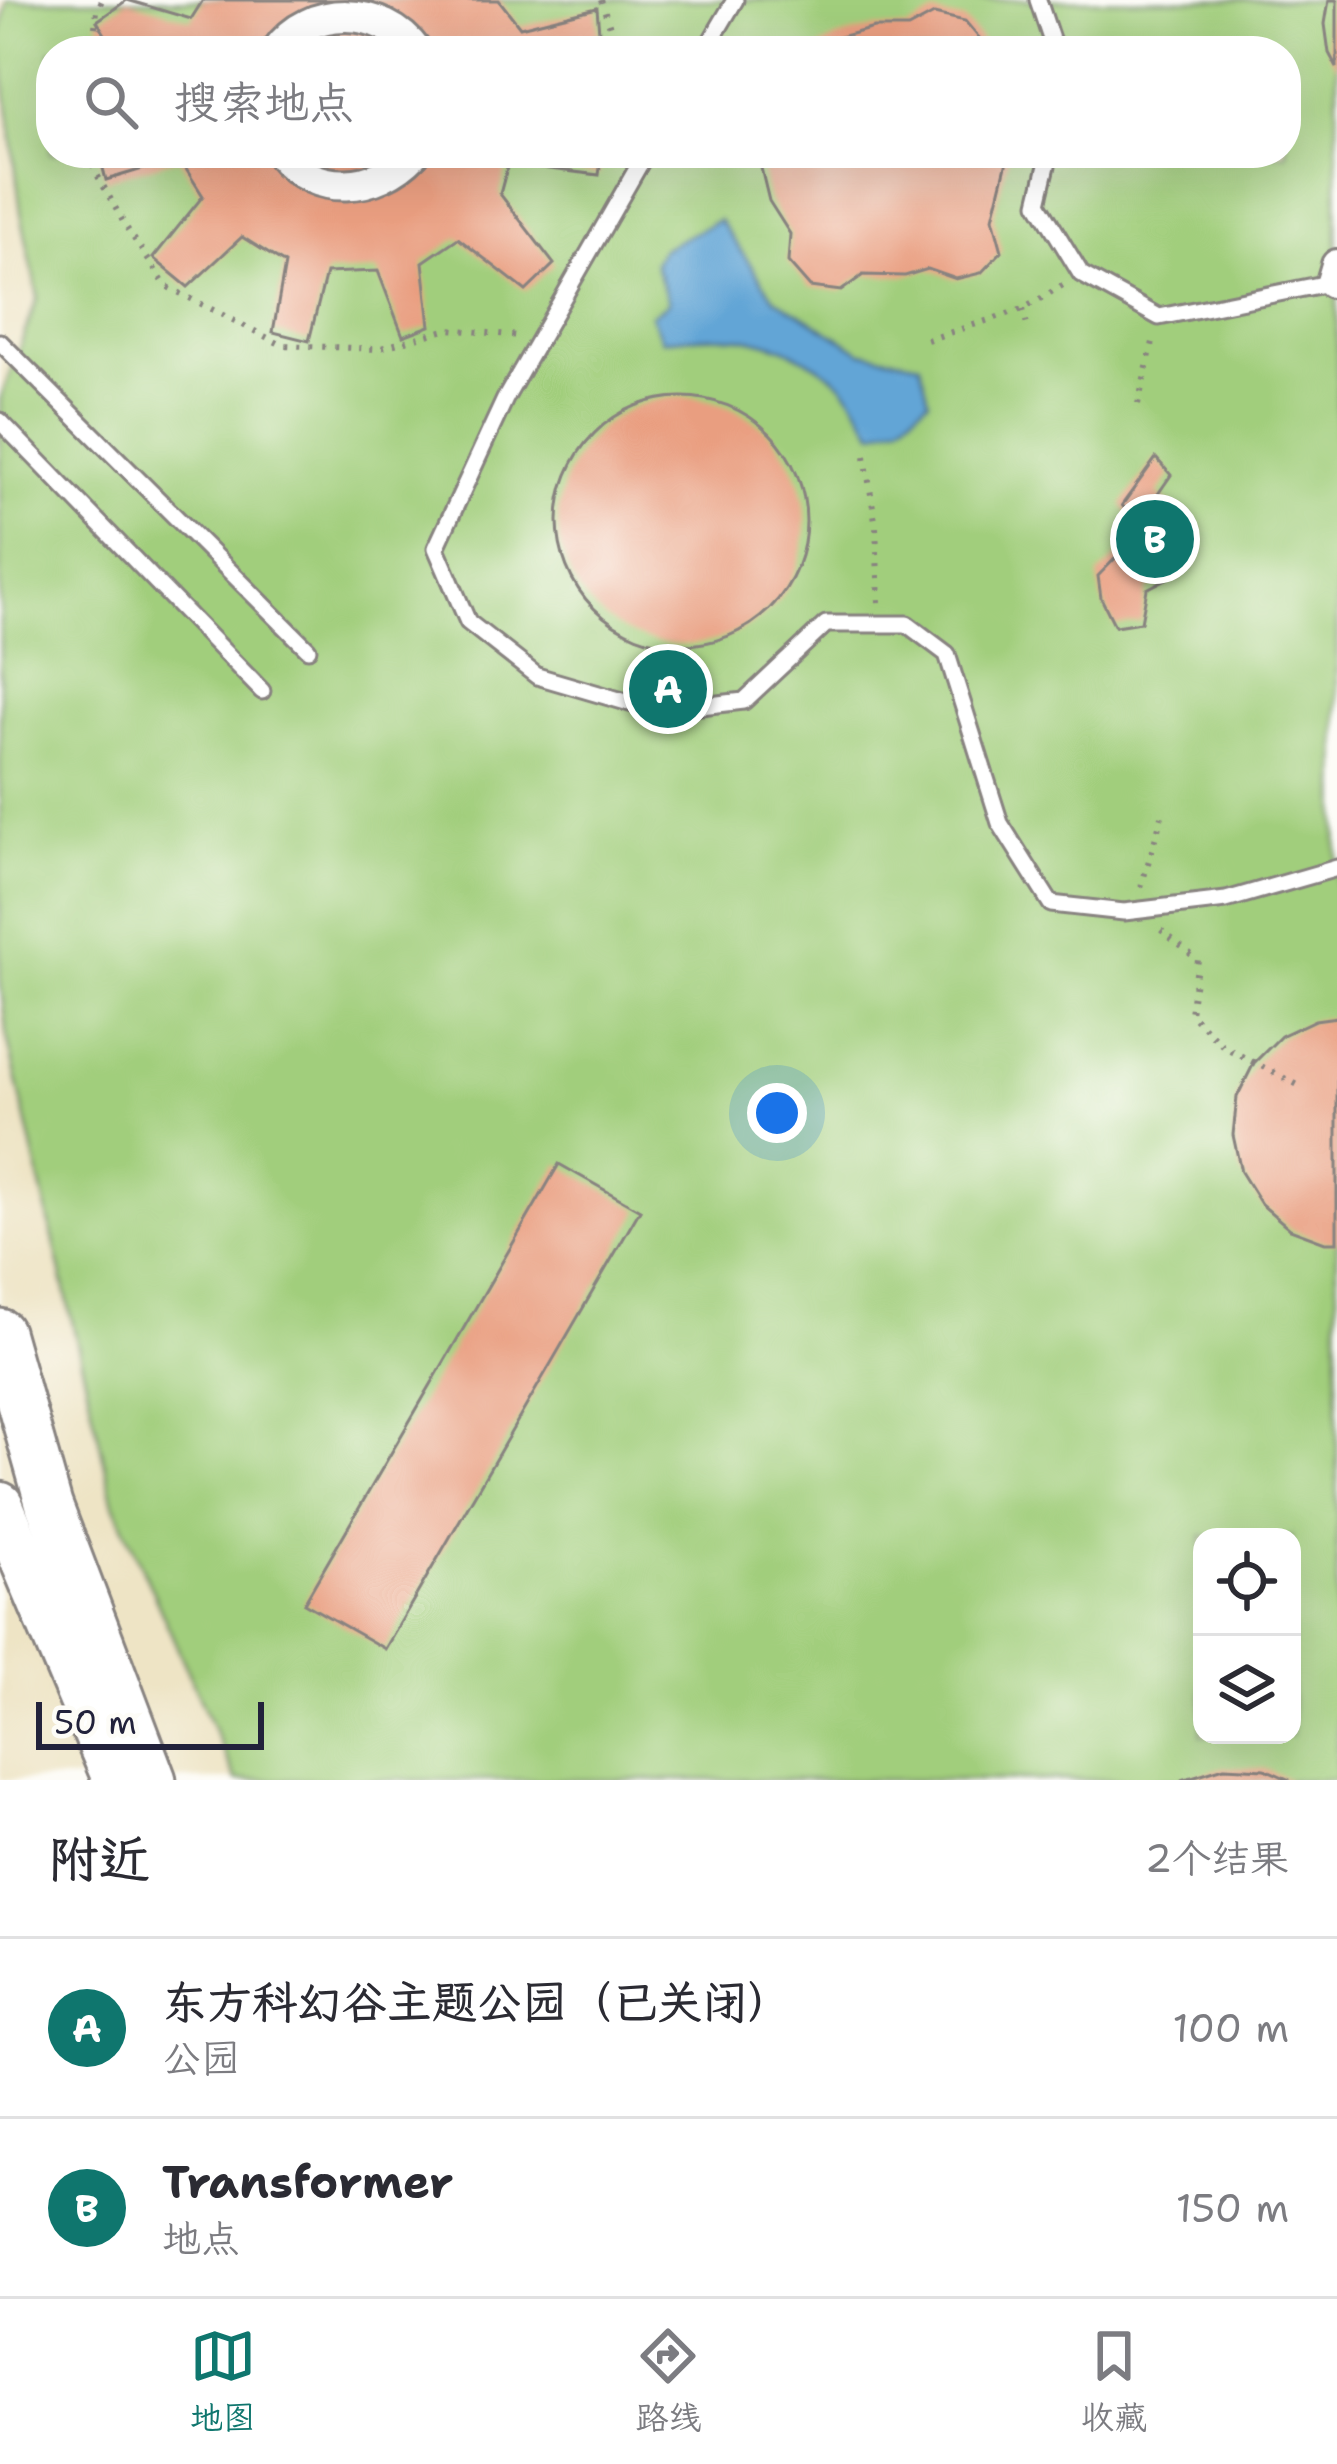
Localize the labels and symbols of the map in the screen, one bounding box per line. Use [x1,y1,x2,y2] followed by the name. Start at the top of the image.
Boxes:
[1116,494,1194,584] pin: B
[629,644,707,734] pin: A
[747,1083,807,1143] your location
[36,1696,264,1749] scale bar

